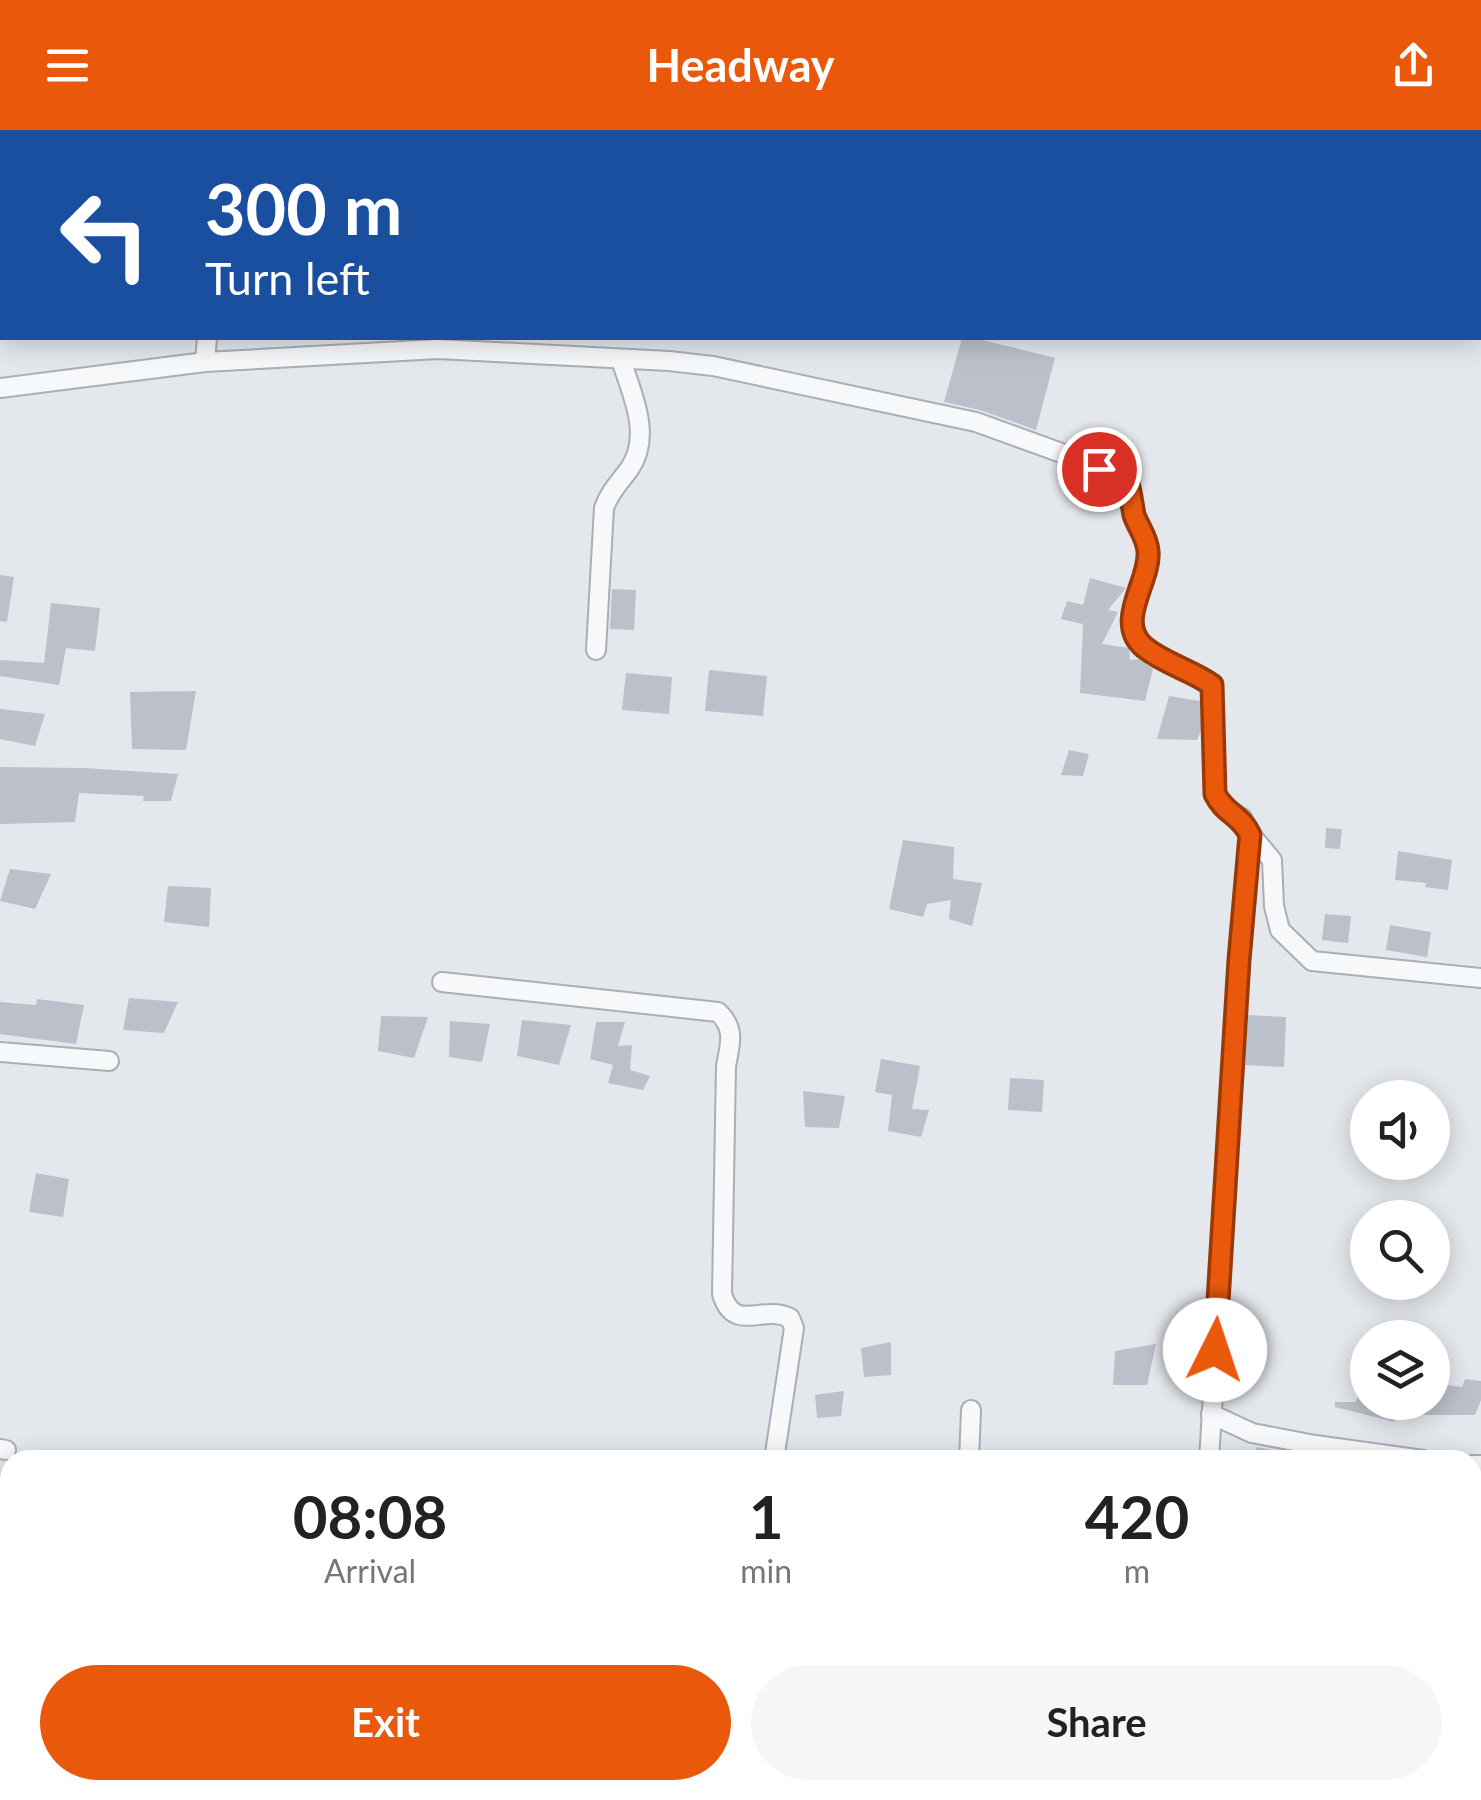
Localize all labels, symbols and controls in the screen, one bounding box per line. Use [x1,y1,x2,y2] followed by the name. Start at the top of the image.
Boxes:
[40,38,95,93] icon: menu
[646,38,835,92] text: Headway
[1386,38,1441,93] icon: share
[205,166,402,250] text: 300 m
[40,170,170,300] icon: left
[205,251,370,305] text: Turn left
[1057,427,1142,512] pin
[1072,442,1127,497] icon: arrive
[1350,1080,1450,1420] map controls
[1350,1080,1450,1180] button: sound
[1350,1200,1450,1300] button: search
[1163,1298,1267,1402] position arrow
[1350,1320,1450,1420] button: layers
[293,1480,447,1552] text: 08:08
[749,1480,784,1552] text: 1
[1085,1480,1189,1552] text: 420
[324,1551,416,1590] text: Arrival
[740,1551,792,1590] text: min
[1124,1551,1150,1590] text: m
[40,1665,731,1780] button: Exit
[751,1665,1442,1780] button: Share

